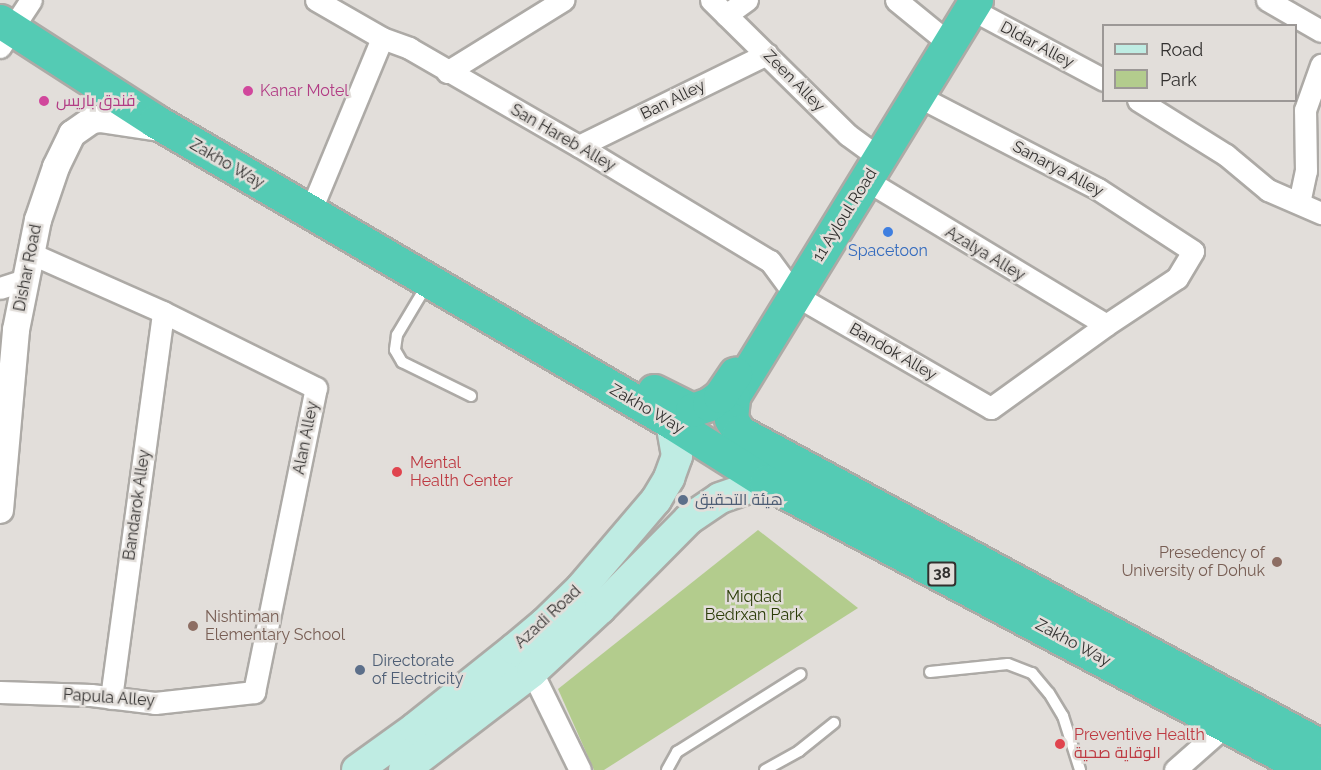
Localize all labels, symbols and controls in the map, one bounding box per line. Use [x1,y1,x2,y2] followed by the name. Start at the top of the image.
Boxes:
[997,17,1077,73] street label: Dldar Alley
[1102,24,1297,102] legend
[1160,39,1203,60] text: Road
[759,46,829,116] street label: Zeen Alley
[1160,69,1197,90] text: Park
[637,76,709,124] street label: Ban Alley
[260,81,349,101] place label: Kanar Motel
[241,84,255,98] marker: Kanar Motel
[56,91,136,111] place label: فندق باريس
[37,94,51,108] marker: فندق باريس
[507,100,619,176] street label: San Hareb Alley
[186,135,268,193] street label: Zakho Way
[1009,137,1107,201] street label: Sanarya Alley
[809,165,881,265] street label: 11 Ayloul Road
[10,223,46,313] street label: Dishar Road
[941,223,1029,285] street label: Azalya Alley
[881,225,895,239] marker: Spacetoon
[848,241,928,261] place label: Spacetoon
[846,319,940,385] street label: Bandok Alley
[606,380,688,438] street label: Zakho Way
[289,400,323,476] street label: Alan Alley
[120,448,154,562] street label: Bandarok Alley
[410,453,513,491] place label: Mental Health Center
[388,463,406,481] marker: Mental Health Center
[695,490,783,510] place label: هيئة التحقيق
[676,493,690,507] marker: هيئة التحقيق
[1121,543,1265,581] place label: Presedency of University of Dohuk
[1270,555,1284,569] marker: Presedency of University of Dohuk
[927,562,957,586] road number: 38
[511,582,585,652] street label: Azadi Road
[705,587,803,625] park label: Miqdad Bedrxan Park
[205,607,345,645] place label: Nishtiman Elementary School
[1032,615,1114,671] street label: Zakho Way
[186,619,200,633] marker: Nishtiman Elementary School
[372,651,464,689] place label: Directorate of Electricity
[353,663,367,677] marker: Directorate of Electricity
[62,685,156,711] street label: Papula Alley
[1074,725,1205,763] place label: Preventive Health الوقایة صحیة
[1051,735,1069,753] marker: Preventive Health الوقایة صحیة

